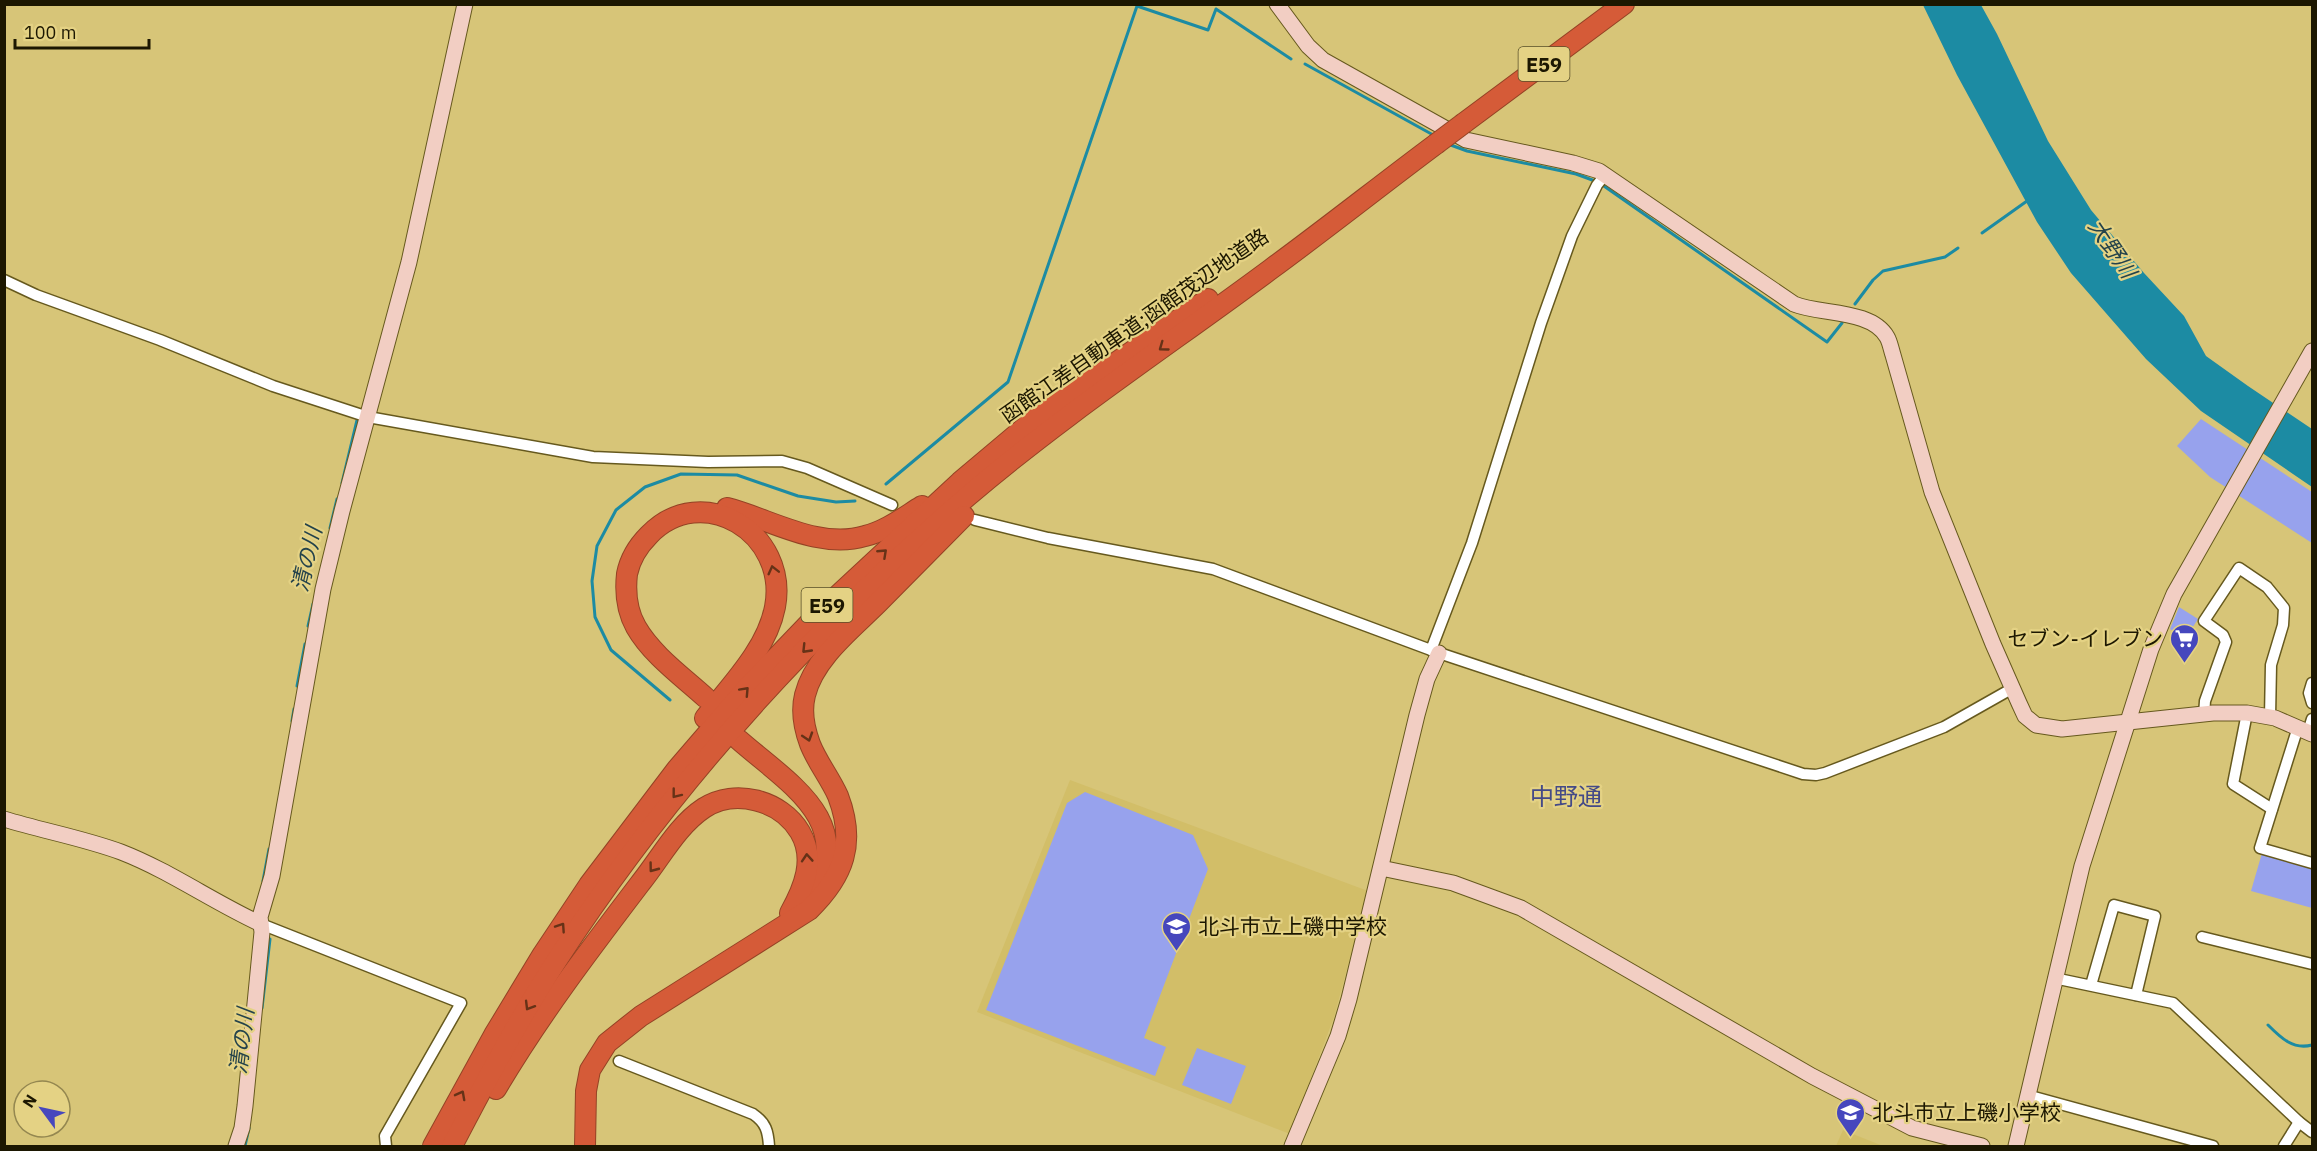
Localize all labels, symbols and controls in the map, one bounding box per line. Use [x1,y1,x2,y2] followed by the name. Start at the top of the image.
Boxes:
[15,12,148,50] scale bar
[24,21,76,44] text: 100 m
[1518,47,1570,81] road number: E59
[2083,213,2145,285] water label: 大野川
[994,221,1274,429] street label: 函館江差自動車道;函館茂辺地道路
[1158,340,1169,351] one-way arrow
[284,522,328,594] water label: 清の川
[876,550,887,561] one-way arrow
[768,565,781,575] one-way arrow
[802,588,852,622] road number: E59
[2168,622,2200,664] supermarket icon: セブン-イレブン
[2008,624,2163,652] place label: セブン-イレブン
[802,642,813,653] one-way arrow
[738,687,749,698] one-way arrow
[801,731,813,742] one-way arrow
[1530,780,1602,812] district label: 中野通
[673,788,684,799] one-way arrow
[800,854,813,863] one-way arrow
[649,861,660,872] one-way arrow
[1161,910,1193,952] school or university icon: 北斗市立上磯中学校
[1198,912,1387,940] place label: 北斗市立上磯中学校
[554,923,565,934] one-way arrow
[524,1000,536,1010] one-way arrow
[223,1005,260,1076] water label: 清の川
[12,1079,72,1139] north arrow
[18,1091,41,1111] text: N
[454,1091,465,1101] one-way arrow
[1835,1096,1867,1138] school or university icon: 北斗市立上磯小学校
[1872,1098,2061,1126] place label: 北斗市立上磯小学校

